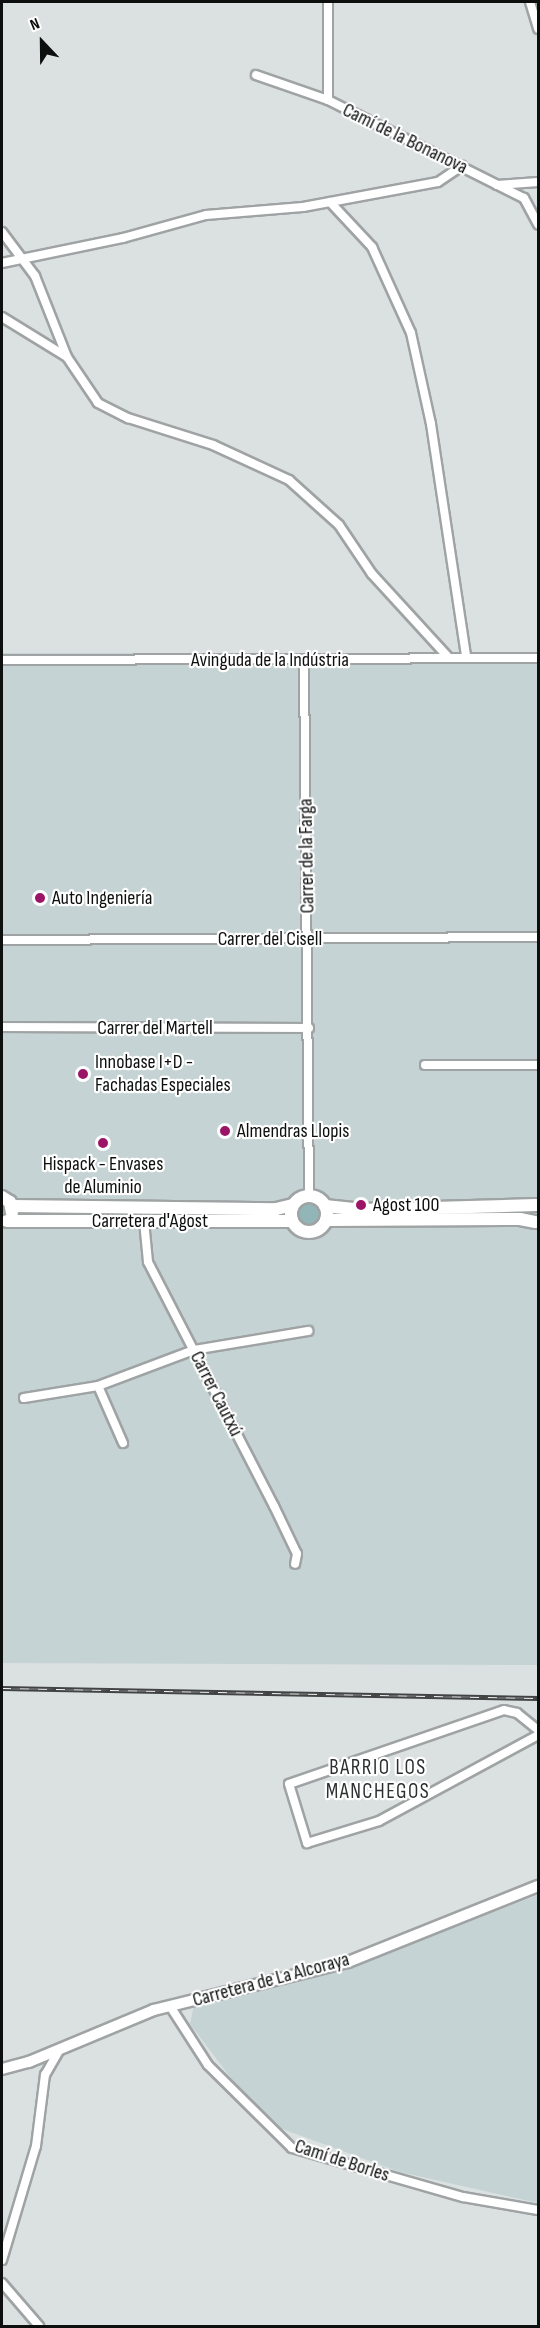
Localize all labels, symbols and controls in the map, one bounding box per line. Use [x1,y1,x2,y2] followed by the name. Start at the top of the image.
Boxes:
[12,12,72,72] north arrow
[28,14,43,35] text: N
[339,98,471,180] street label: Camí de la Bonanova
[191,648,349,672] street label: Avinguda de la Indústria
[294,798,320,914] street label: Carrer de la Farga
[52,886,152,910] place label: Auto Ingeniería
[33,891,47,905] marker: Auto Ingeniería
[218,927,322,951] street label: Carrer del Cisell
[97,1016,213,1040] street label: Carrer del Martell
[95,1050,231,1097] place label: Innobase I+D - Fachadas Especiales
[76,1067,90,1081] marker: Innobase I+D - Fachadas Especiales
[237,1119,349,1143] place label: Almendras Llopis
[218,1124,232,1138] marker: Almendras Llopis
[96,1136,110,1150] marker: Hispack - Envases de Aluminio
[43,1152,163,1199] place label: Hispack - Envases de Aluminio
[373,1193,439,1217] place label: Agost 100
[354,1198,368,1212] marker: Agost 100
[92,1209,208,1233] street label: Carretera d'Agost
[184,1347,248,1441] street label: Carrer Cautxú
[326,1755,430,1805] district label: BARRIO LOS MANCHEGOS
[190,1948,352,2012] street label: Carretera de La Alcoraya
[292,2134,392,2188] street label: Camí de Borles

